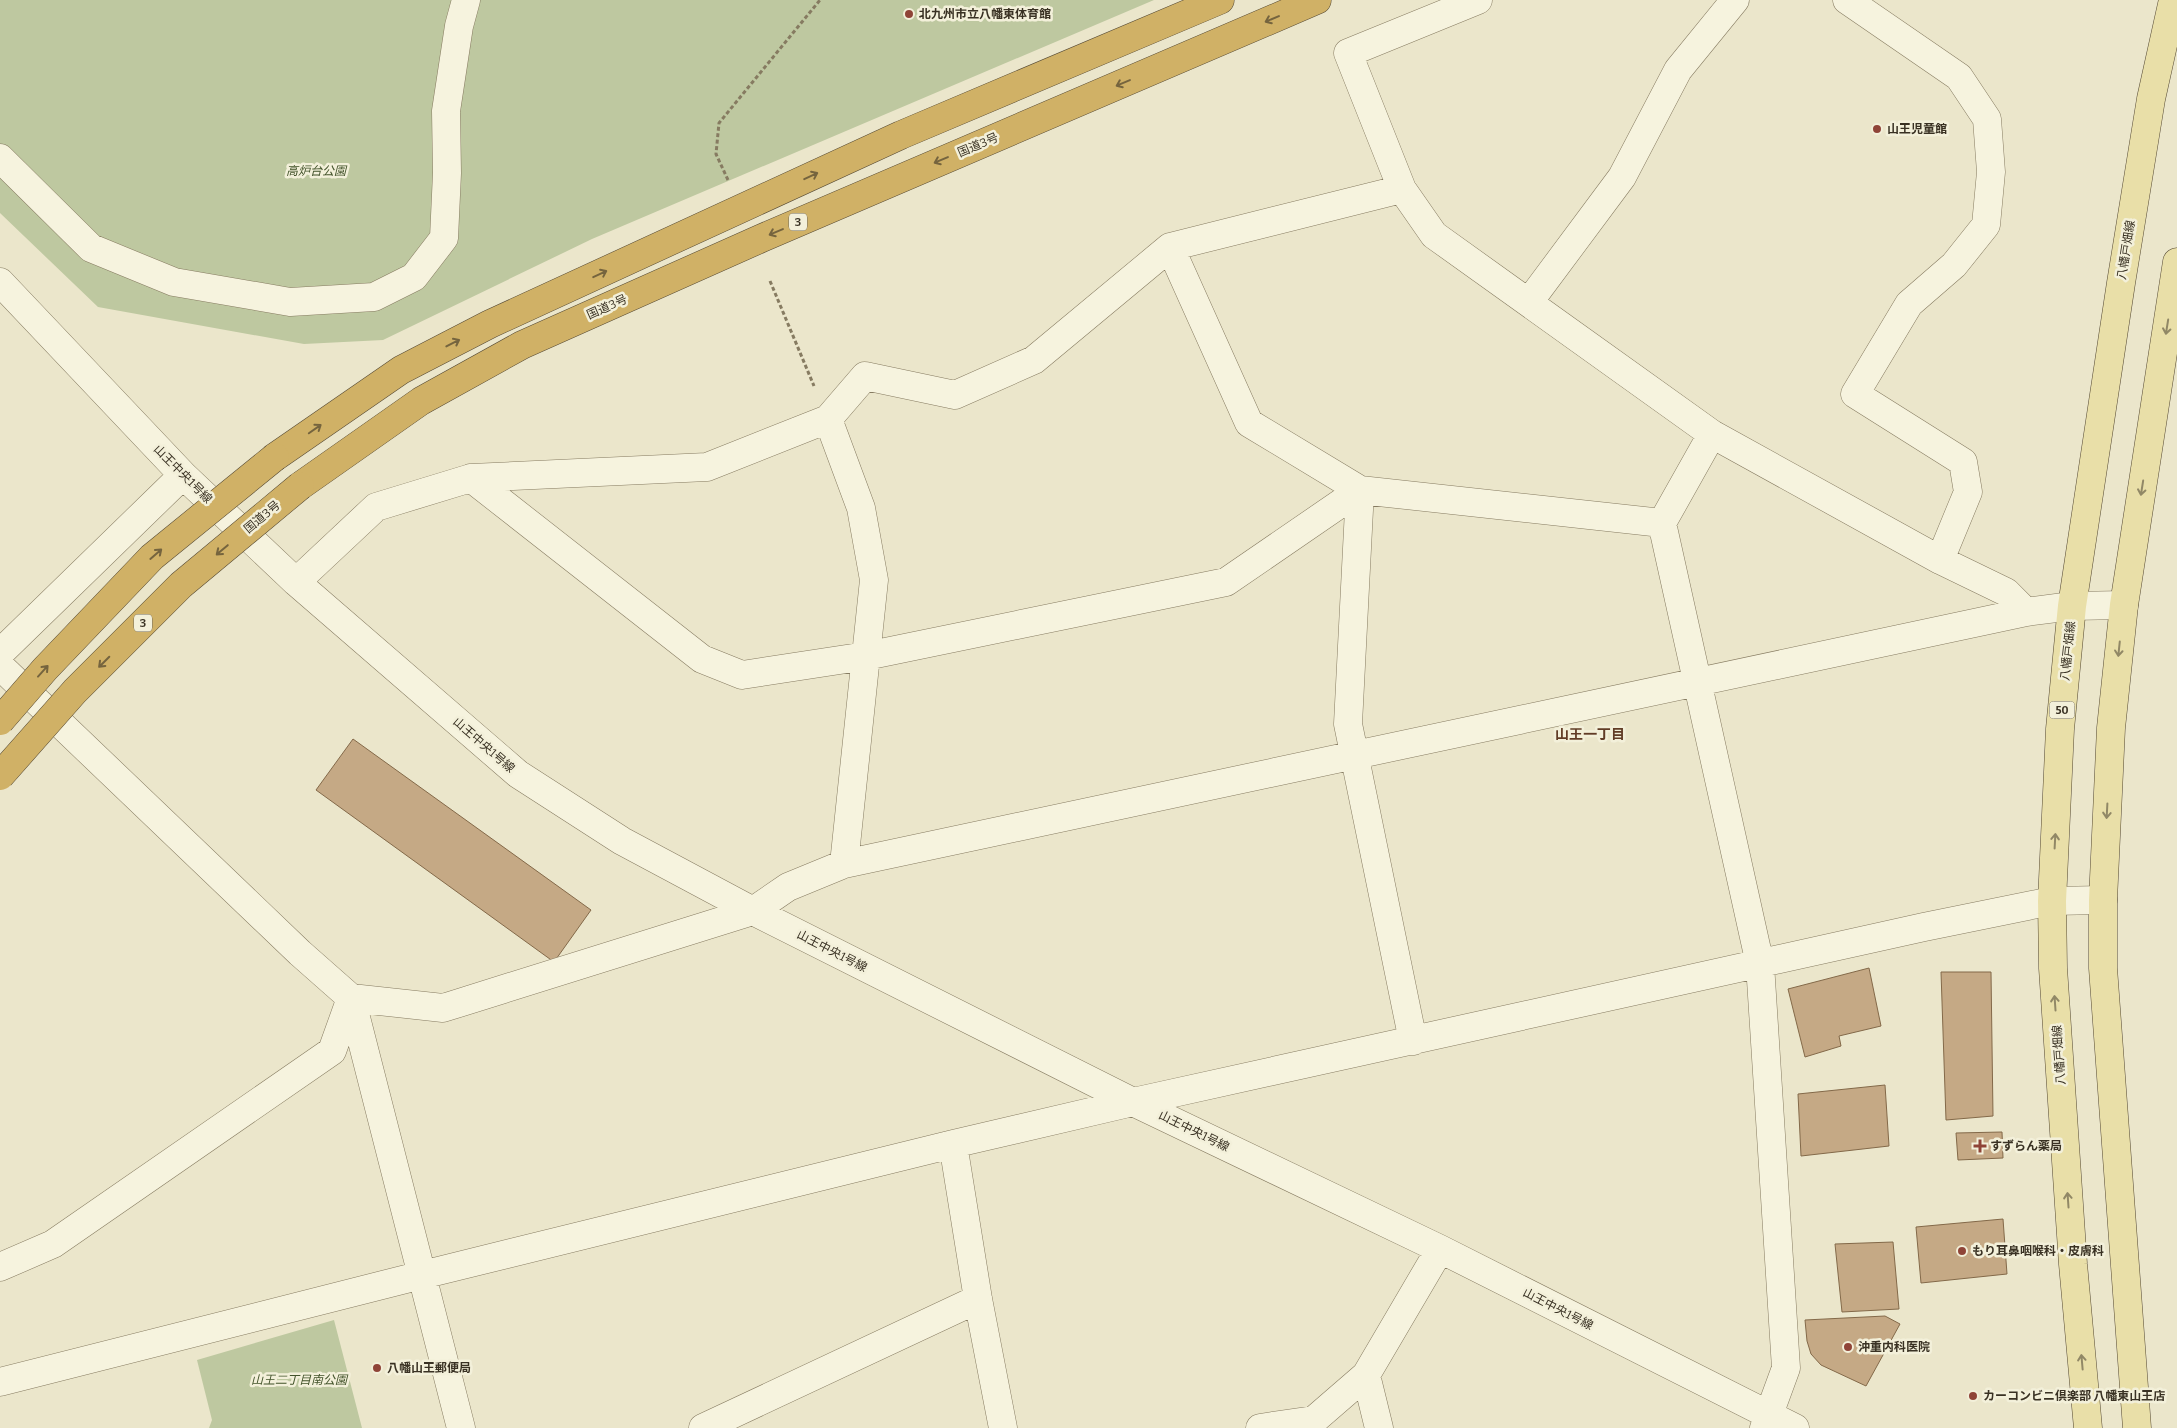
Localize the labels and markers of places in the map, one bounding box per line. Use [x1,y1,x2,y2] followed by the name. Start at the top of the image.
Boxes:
[919,7,1051,21] place label: 北九州市立八幡東体育館
[903,8,915,20] marker: 北九州市立八幡東体育館
[1887,122,1947,136] place label: 山王児童館
[1871,123,1883,135] marker: 山王児童館
[1990,1139,2062,1153] place label: すずらん薬局
[1974,1140,1986,1152] marker: すずらん薬局
[1972,1244,2104,1258] place label: もり耳鼻咽喉科・皮膚科
[1956,1245,1968,1257] marker: もり耳鼻咽喉科・皮膚科
[1858,1340,1930,1354] place label: 沖重内科医院
[1842,1341,1854,1353] marker: 沖重内科医院
[387,1361,471,1375] place label: 八幡山王郵便局
[371,1362,383,1374] marker: 八幡山王郵便局
[1983,1389,2165,1403] place label: カーコンビニ倶楽部 八幡東山王店
[1967,1390,1979,1402] marker: カーコンビニ倶楽部 八幡東山王店

